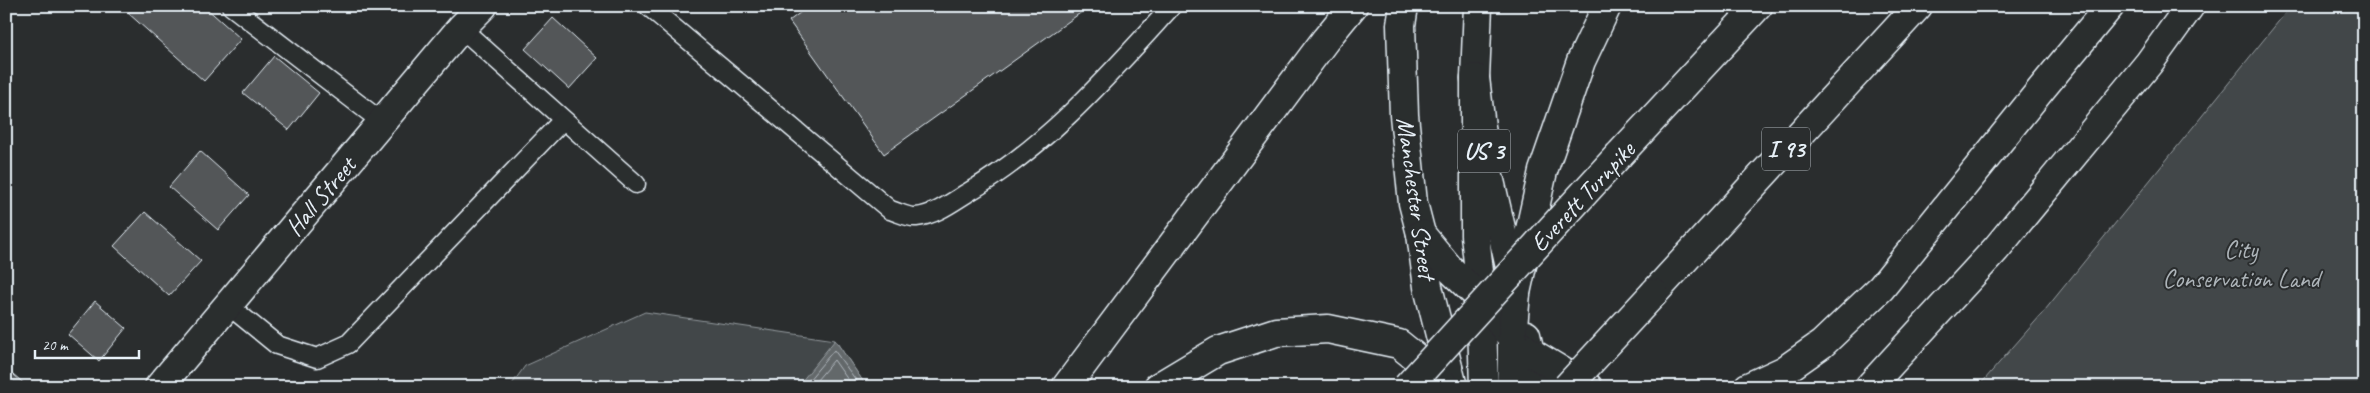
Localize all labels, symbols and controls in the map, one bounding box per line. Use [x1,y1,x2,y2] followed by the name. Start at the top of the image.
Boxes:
[1389,115,1444,285] street label: Manchester Street
[1762,128,1810,170] road number: I 93
[1458,130,1510,172] road number: US 3
[1523,133,1643,259] street label: Everett Turnpike
[278,148,365,243] street label: Hall Street
[2162,234,2324,295] park label: City Conservation Land
[35,328,139,360] scale bar
[42,336,69,355] text: 20 m

